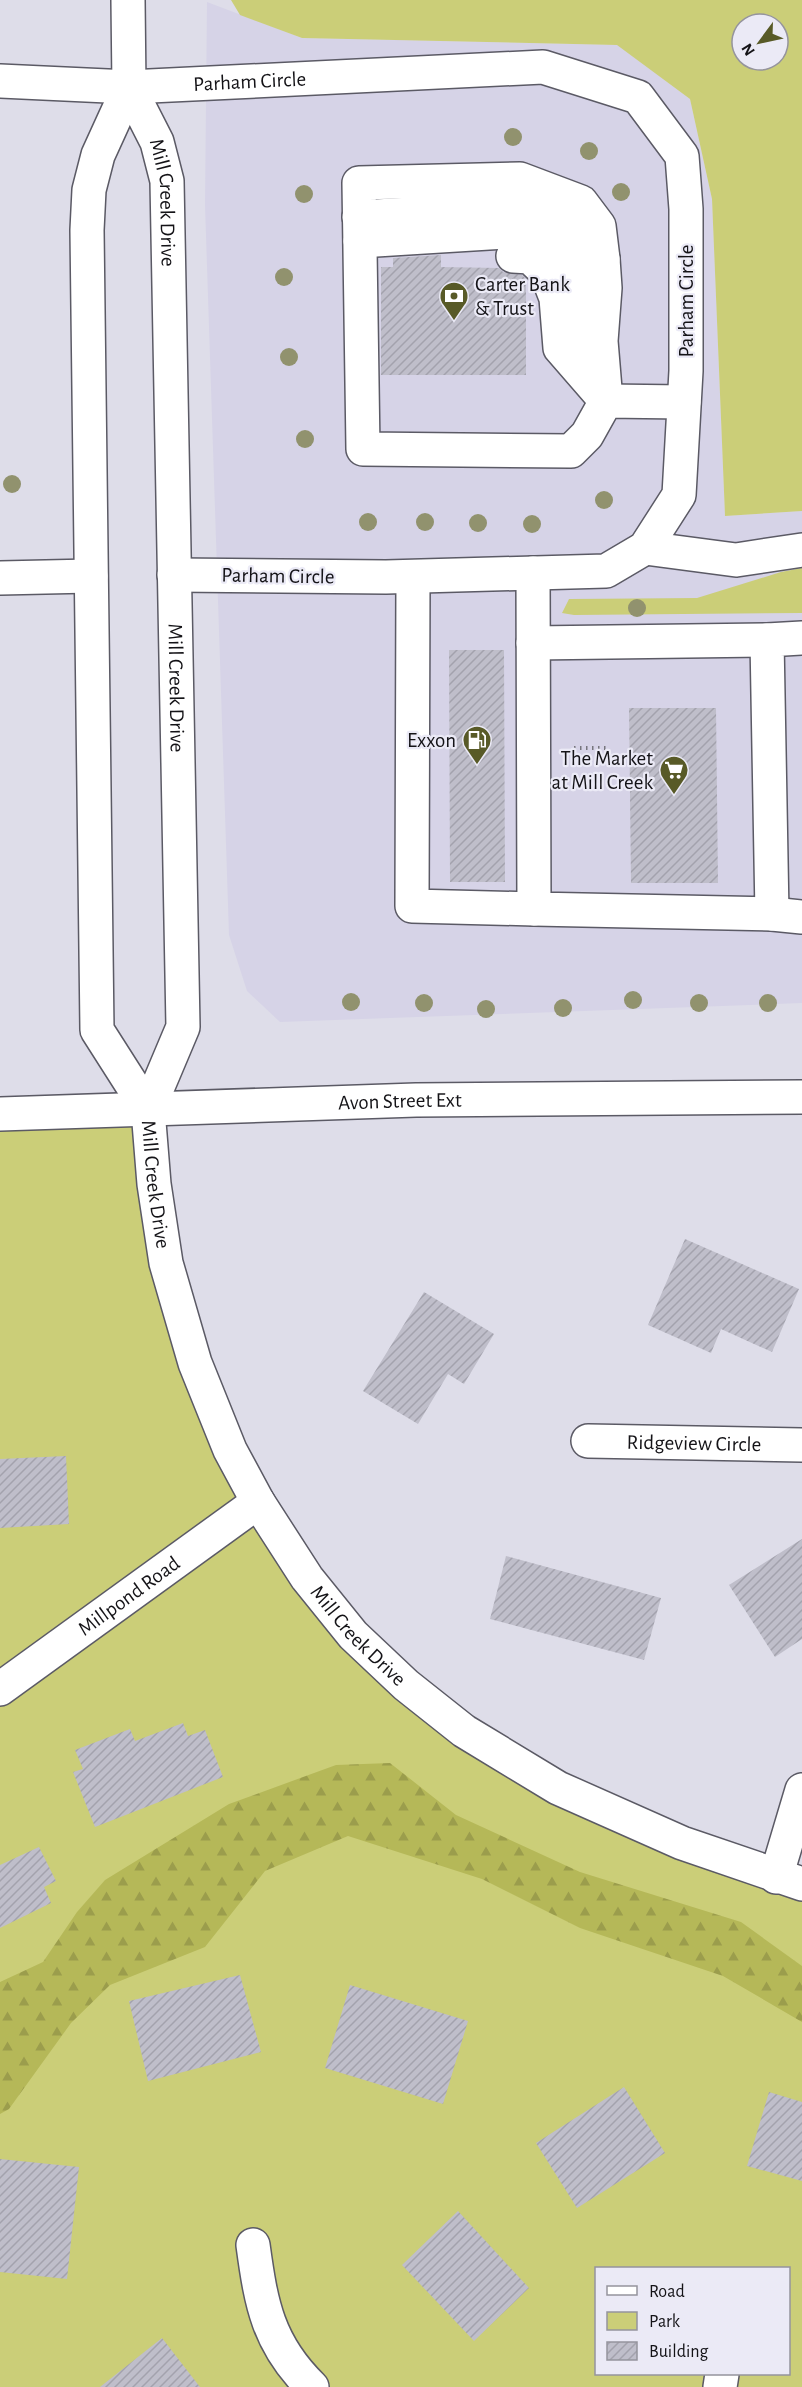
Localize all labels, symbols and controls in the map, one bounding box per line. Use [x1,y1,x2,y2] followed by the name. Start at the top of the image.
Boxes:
[730,12,790,72] north arrow
[739,41,758,59] text: N
[193,68,307,94] street label: Parham Circle
[146,136,179,267] street label: Mill Creek Drive
[676,244,697,358] street label: Parham Circle
[475,274,570,319] place label: Carter Bank & Trust
[438,280,470,322] bank icon: Carter Bank & Trust
[221,565,335,587] street label: Parham Circle
[165,623,188,753] street label: Mill Creek Drive
[461,724,493,766] fuel station icon: Exxon
[407,730,456,751] place label: Exxon
[551,748,653,793] place label: The Market at Mill Creek
[658,754,690,796] supermarket icon: The Market at Mill Creek
[338,1089,462,1113] street label: Avon Street Ext
[138,1119,174,1250] street label: Mill Creek Drive
[626,1431,761,1455] street label: Ridgeview Circle
[74,1552,184,1639] street label: Millpond Road
[307,1581,410,1690] street label: Mill Creek Drive
[595,2267,790,2375] legend
[649,2283,685,2301] text: Road
[649,2313,681,2331] text: Park
[649,2343,709,2361] text: Building

